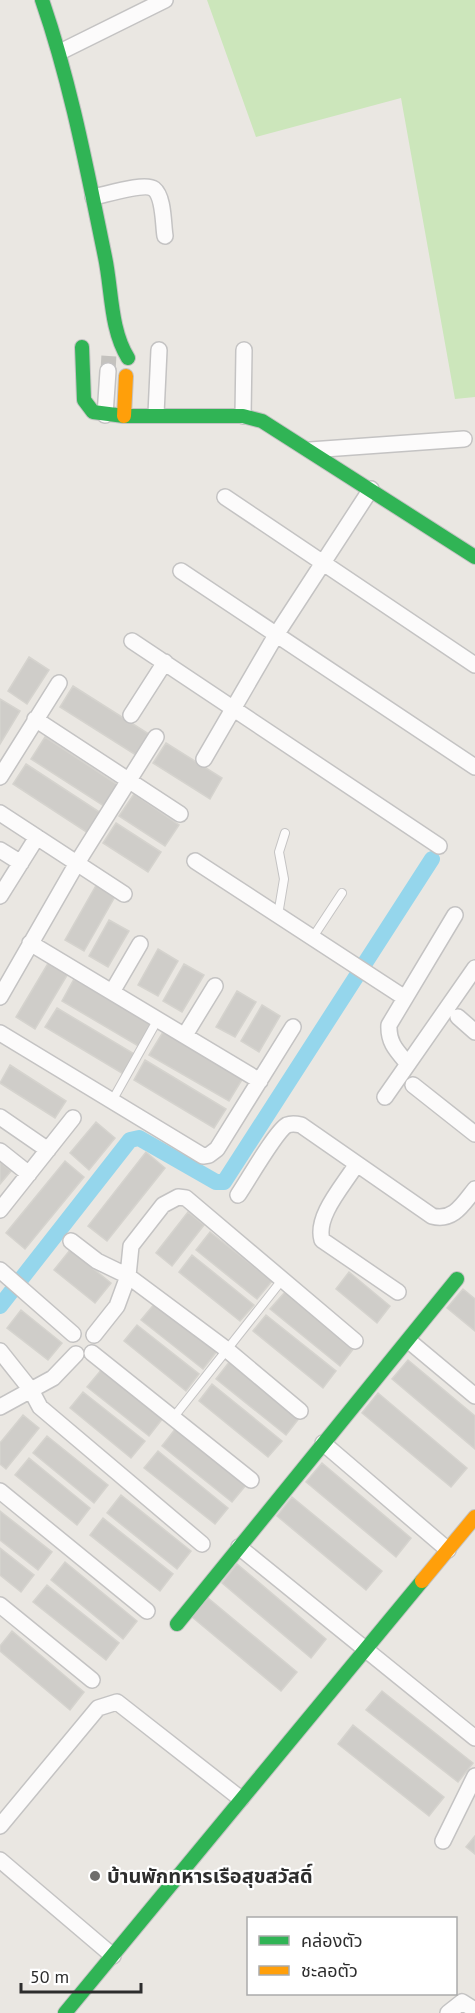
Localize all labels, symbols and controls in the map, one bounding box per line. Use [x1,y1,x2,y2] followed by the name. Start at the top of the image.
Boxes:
[107,1863,313,1889] place label: บ้านพักทหารเรือสุขสวัสดิ์
[88,1869,102,1883] marker: บ้านพักทหารเรือสุขสวัสดิ์
[247,1917,457,1995] legend
[301,1929,363,1952] text: คล่องตัว
[21,1956,141,1994] scale bar
[301,1959,358,1982] text: ชะลอตัว
[30,1965,69,1988] text: 50 m

